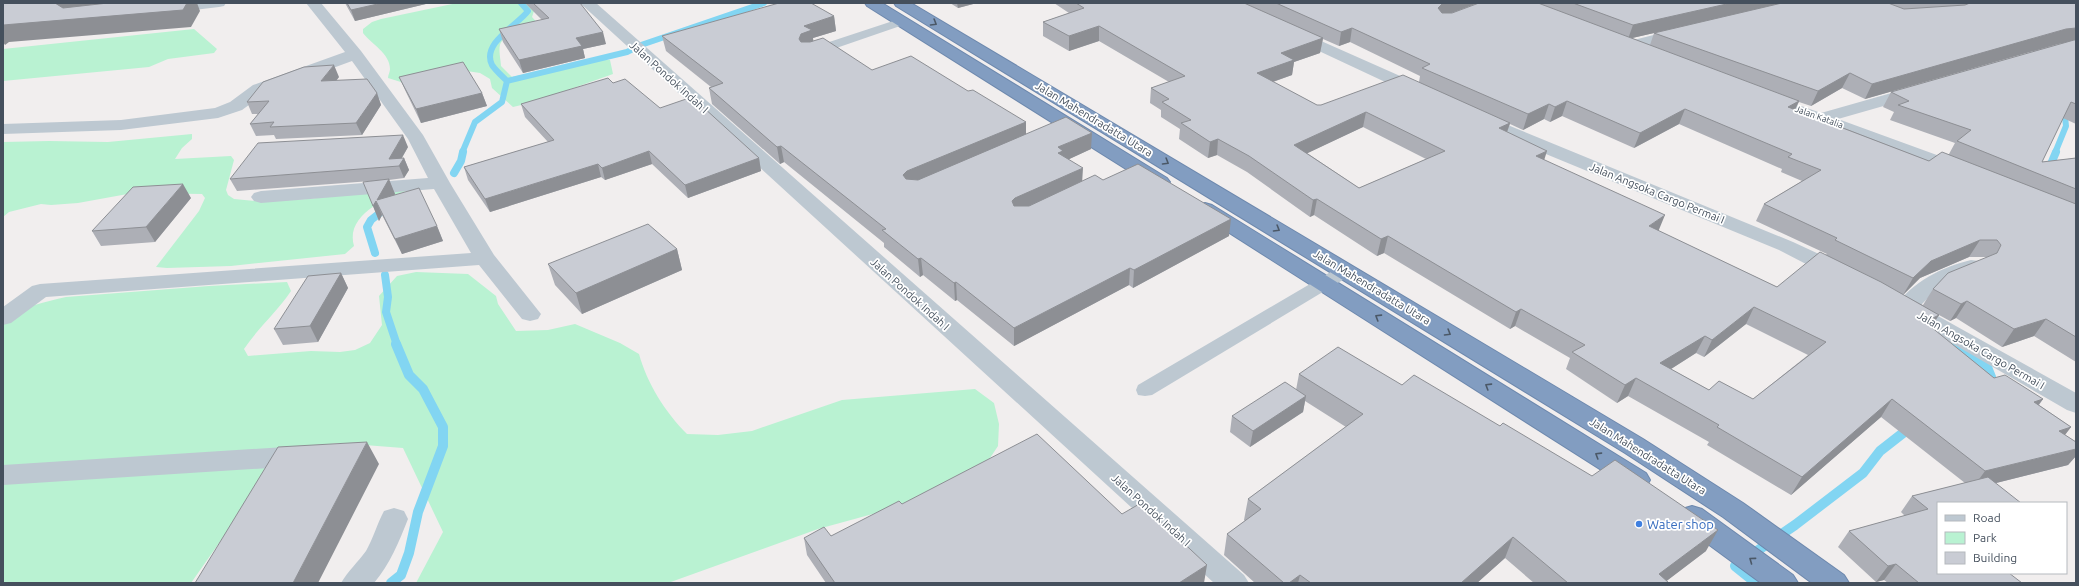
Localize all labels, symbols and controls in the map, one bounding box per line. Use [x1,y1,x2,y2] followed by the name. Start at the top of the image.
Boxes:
[930,19,937,26] one-way arrow
[627,39,711,115] street label: Jalan Pondok Indah I
[1033,79,1155,159] street label: Jalan Mahendradatta Utara
[1793,104,1845,130] street label: Jalan Katalia
[1162,157,1169,165] one-way arrow
[1588,160,1726,226] street label: Jalan Angsoka Cargo Permai I
[1273,225,1280,232] one-way arrow
[1311,247,1433,327] street label: Jalan Mahendradatta Utara
[868,256,952,332] street label: Jalan Pondok Indah I
[1915,309,2047,391] street label: Jalan Angsoka Cargo Permai I
[1375,315,1382,322] one-way arrow
[1444,328,1451,336] one-way arrow
[1485,384,1492,391] one-way arrow
[1588,415,1708,497] street label: Jalan Mahendradatta Utara
[1595,452,1602,460] one-way arrow
[1109,472,1193,548] street label: Jalan Pondok Indah I
[1937,502,2067,574] legend
[1973,511,2001,524] text: Road
[1647,517,1714,531] place label: Water shop
[1634,519,1644,529] marker: Water shop
[1973,531,1997,544] text: Park
[1973,551,2017,564] text: Building
[1749,557,1756,565] one-way arrow

